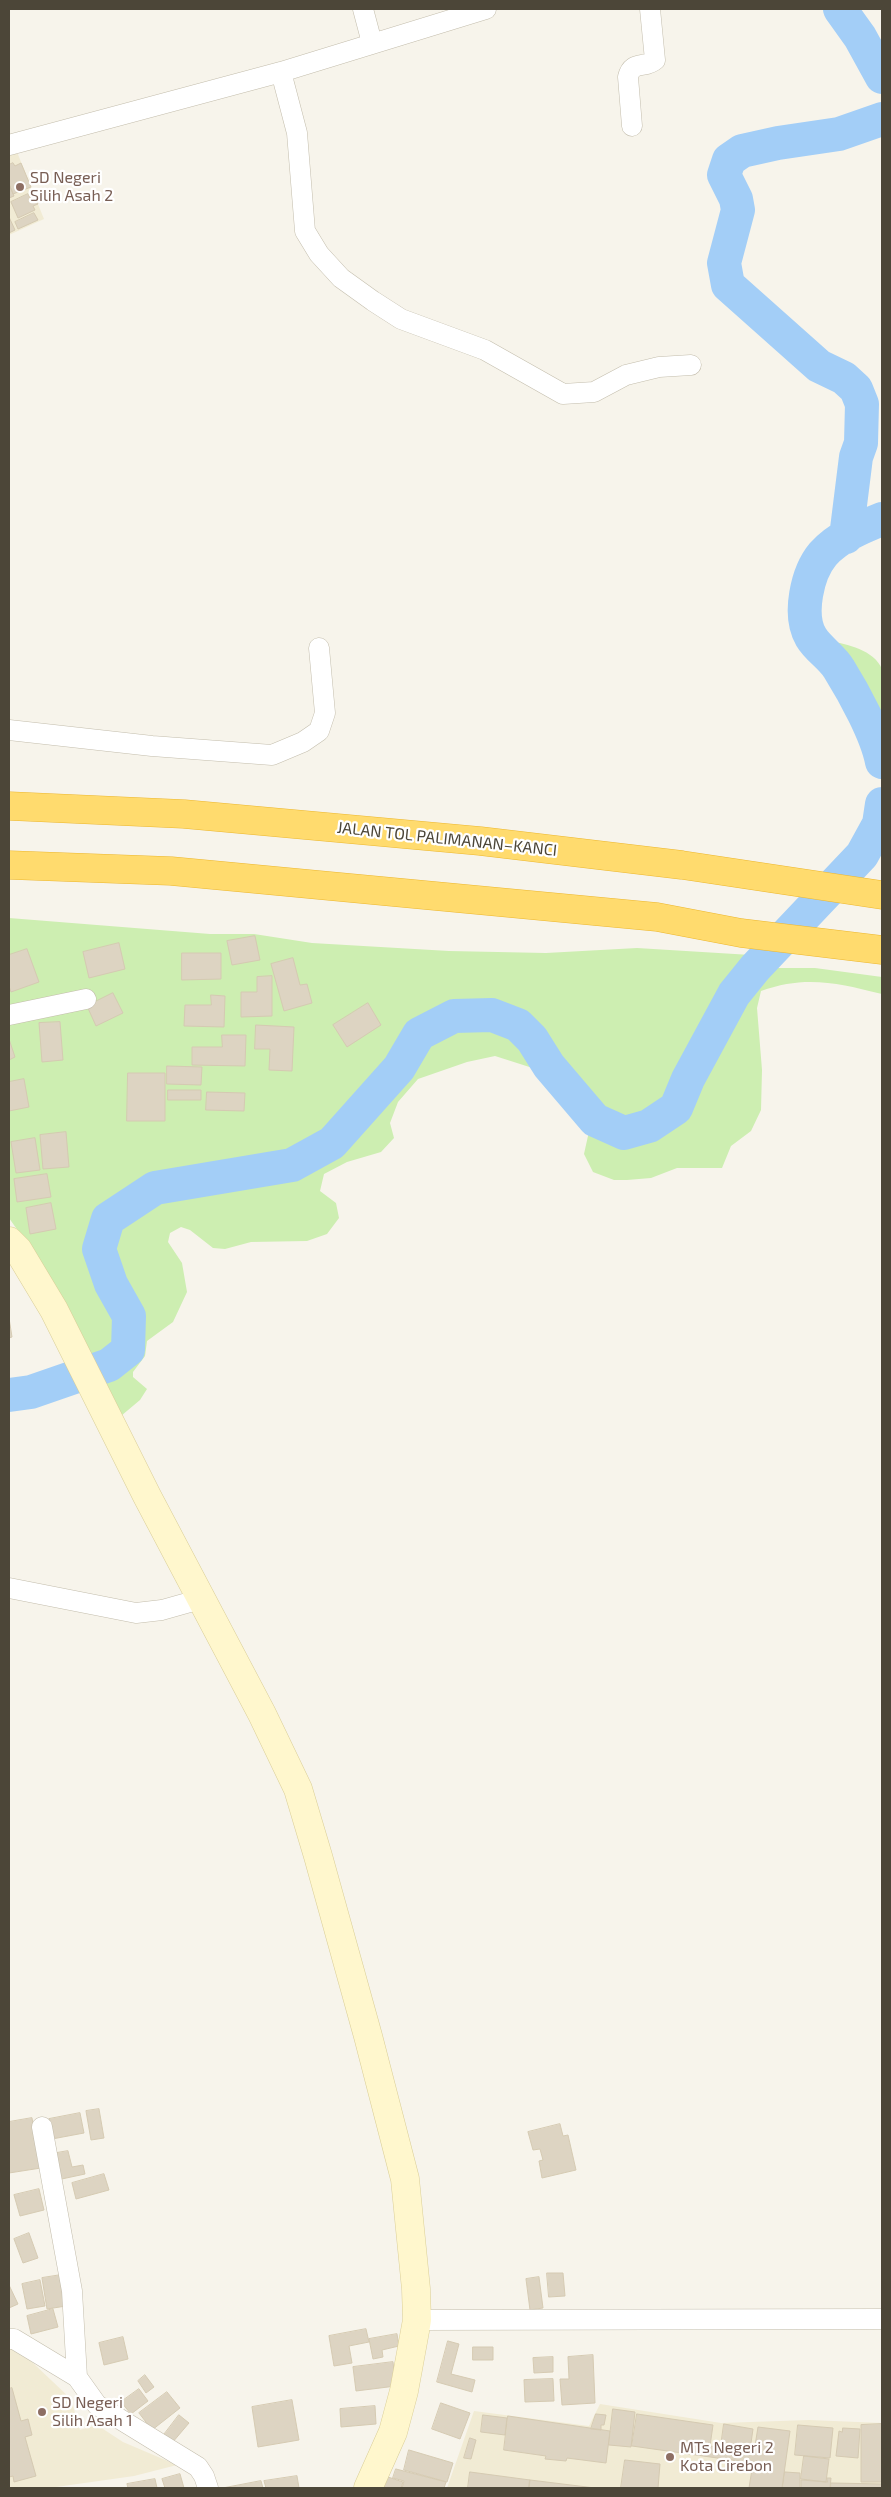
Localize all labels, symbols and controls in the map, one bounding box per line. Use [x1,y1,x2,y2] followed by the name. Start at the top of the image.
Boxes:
[30,168,113,206] place label: SD Negeri Silih Asah 2
[14,181,26,193] marker: SD Negeri Silih Asah 2
[336,818,558,860] street label: JALAN TOL PALIMANAN–KANCI
[52,2393,133,2431] place label: SD Negeri Silih Asah 1
[36,2406,48,2418] marker: SD Negeri Silih Asah 1
[680,2438,774,2476] place label: MTs Negeri 2 Kota Cirebon
[664,2451,676,2463] marker: MTs Negeri 2 Kota Cirebon

